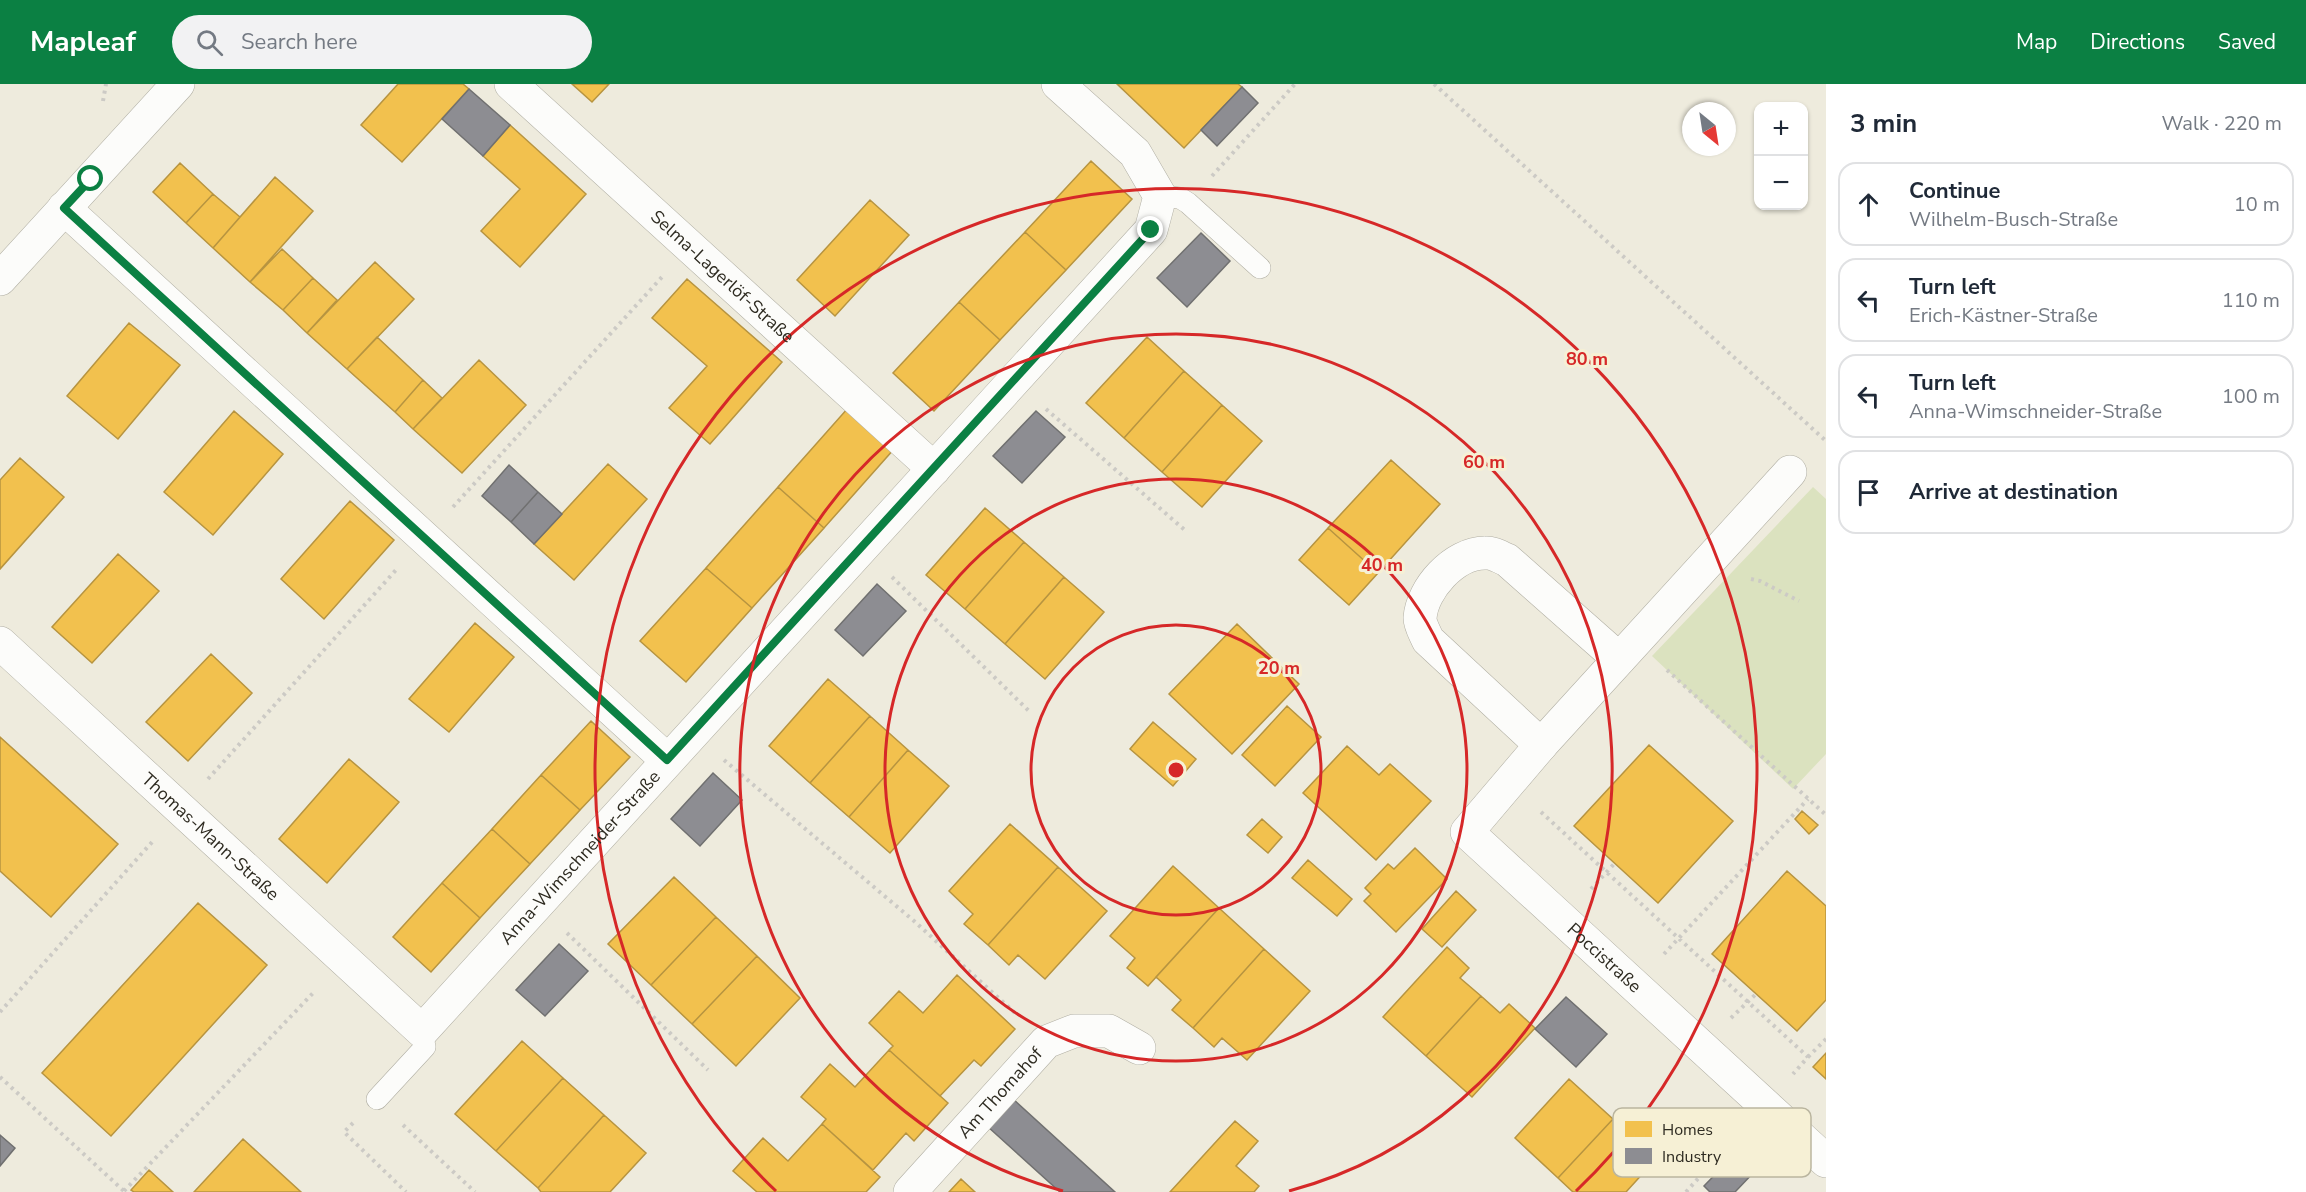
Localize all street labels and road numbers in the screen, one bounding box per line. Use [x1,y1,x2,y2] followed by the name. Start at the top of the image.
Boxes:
[645,205,800,348] street label: Selma-Lagerlöf-Straße
[494,765,666,950] street label: Anna-Wimschneider-Straße
[137,767,285,906] street label: Thomas-Mann-Straße
[1562,918,1647,998] street label: Poccistraße
[952,1041,1048,1144] street label: Am Thomahof

